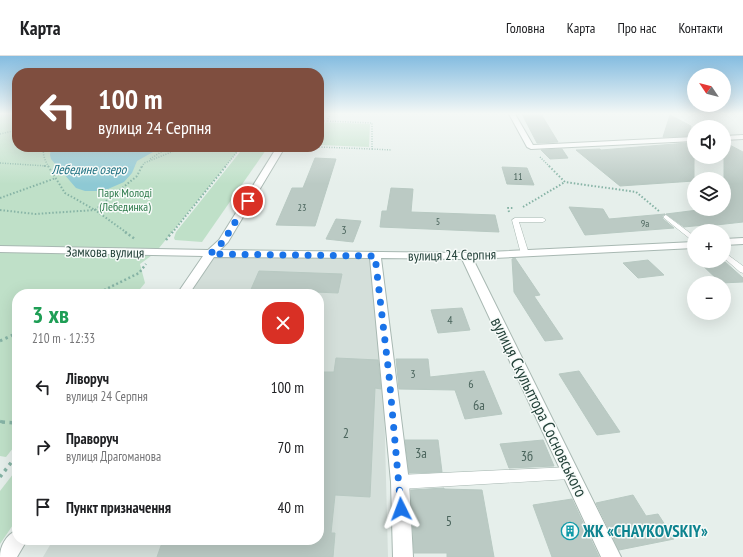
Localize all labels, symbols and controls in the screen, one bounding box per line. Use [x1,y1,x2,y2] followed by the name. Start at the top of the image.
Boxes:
[20,16,61,40] text: Карта
[506,19,545,37] text: Головна
[567,19,595,37] text: Карта
[617,19,657,37] text: Про нас
[679,19,723,37] text: Контакти
[687,68,731,112] north arrow
[687,68,731,320] map controls
[98,80,162,117] text: 100 m
[32,84,84,136] icon: left
[98,116,211,139] text: вулиця 24 Серпня
[687,120,731,164] button: sound
[51,161,128,178] water label: Лебедине озеро
[514,170,523,183] house number: 11
[687,172,731,216] button: layers
[231,184,265,218] pin
[98,185,152,214] park label: Парк Молоді (Лебединка)
[237,190,259,212] icon: arrive
[298,201,307,214] house number: 23
[436,215,440,228] house number: 5
[641,217,649,230] house number: 9а
[341,222,347,237] house number: 3
[687,224,731,268] button: +
[65,242,145,262] street label: Замкова вулиця
[408,245,496,265] street label: вулиця 24 Серпня
[687,276,731,320] button: −
[32,299,69,330] text: 3 хв
[262,302,304,344] button: close
[447,312,453,327] house number: 4
[486,313,592,501] street label: вулиця Скульптора Сосновського
[32,330,95,347] text: 210 m · 12:33
[410,366,416,381] house number: 3
[66,369,109,388] text: Ліворуч
[32,376,54,398] icon: left
[468,376,474,391] house number: 6
[271,378,304,397] text: 100 m
[66,388,148,405] text: вулиця 24 Серпня
[473,396,485,414] house number: 6а
[343,424,349,442] house number: 2
[66,429,119,448] text: Праворуч
[32,436,54,458] icon: right
[278,438,304,457] text: 70 m
[415,444,427,462] house number: 3а
[521,447,533,465] house number: 3б
[66,448,161,465] text: вулиця Драгоманова
[380,488,422,530] position arrow
[32,496,54,518] icon: arrive
[66,498,171,517] text: Пункт призначення
[278,498,304,517] text: 40 m
[446,512,452,530] house number: 5
[582,520,708,542] place label: ЖК «CHAYKOVSKIY»
[560,521,580,541] building icon: ЖК «CHAYKOVSKIY»

